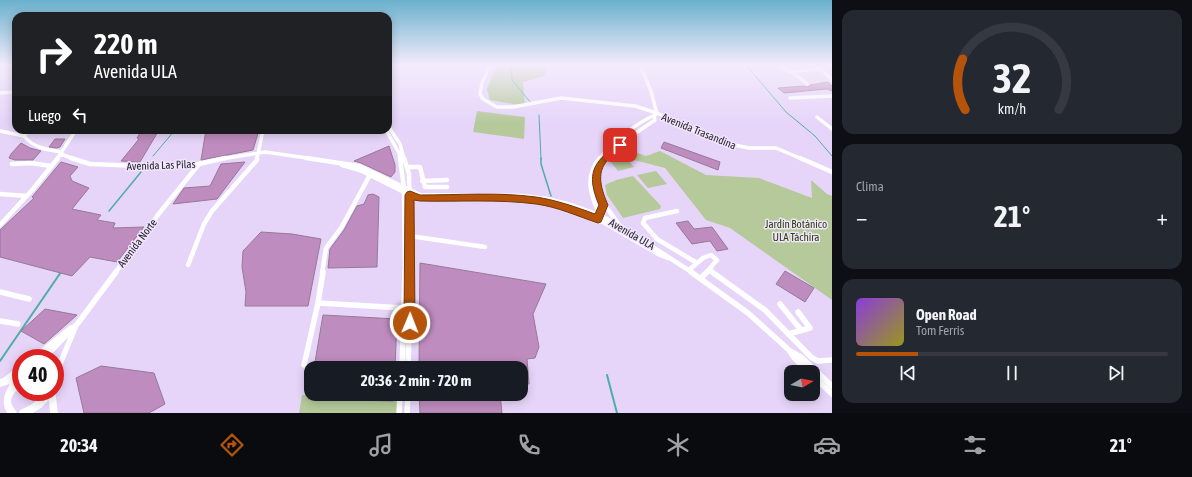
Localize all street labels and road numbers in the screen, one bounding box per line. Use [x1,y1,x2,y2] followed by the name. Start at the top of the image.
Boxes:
[660,111,738,151] street label: Avenida Trasandina
[126,158,196,172] street label: Avenida Las Pilas
[115,216,159,270] street label: Avenida Norte
[607,216,657,252] street label: Avenida ULA

